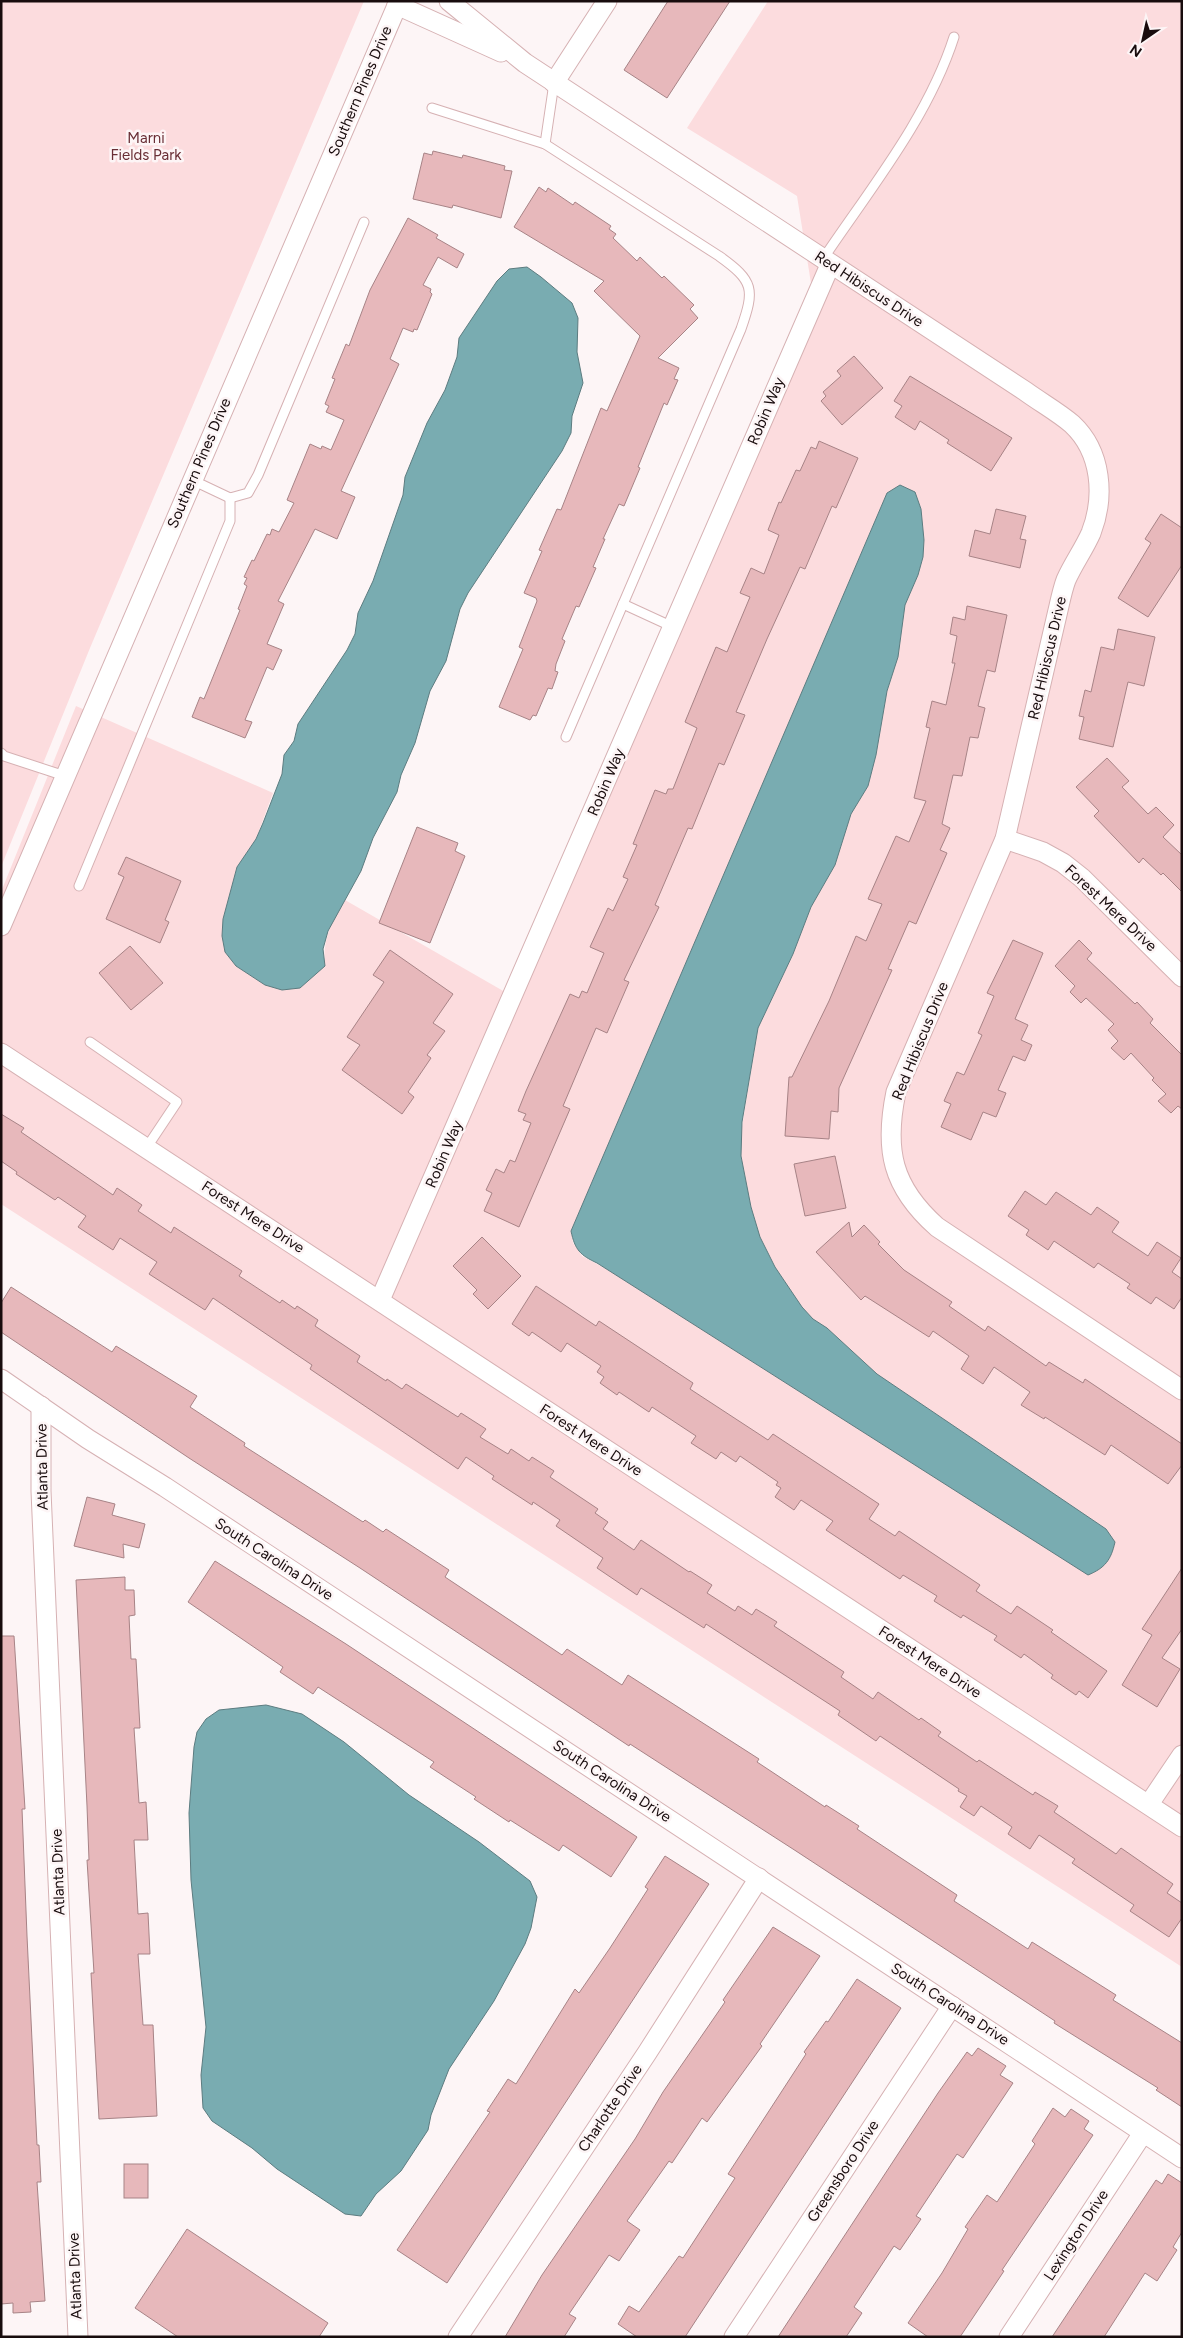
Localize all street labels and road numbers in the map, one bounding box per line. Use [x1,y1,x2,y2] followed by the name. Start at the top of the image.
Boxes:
[324,23,396,159] street label: Southern Pines Drive
[811,247,927,331] street label: Red Hibiscus Drive
[744,374,788,447] street label: Robin Way
[163,395,235,531] street label: Southern Pines Drive
[1024,595,1070,721] street label: Red Hibiscus Drive
[584,745,628,818] street label: Robin Way
[1061,861,1161,955] street label: Forest Mere Drive
[888,979,952,1103] street label: Red Hibiscus Drive
[422,1117,466,1190] street label: Robin Way
[198,1177,308,1257] street label: Forest Mere Drive
[536,1400,646,1480] street label: Forest Mere Drive
[32,1423,52,1511] street label: Atlanta Drive
[211,1514,337,1604] street label: South Carolina Drive
[875,1622,985,1702] street label: Forest Mere Drive
[549,1736,675,1826] street label: South Carolina Drive
[47,1828,69,1916] street label: Atlanta Drive
[887,1959,1013,2049] street label: South Carolina Drive
[574,2061,646,2155] street label: Charlotte Drive
[803,2117,883,2225] street label: Greensboro Drive
[1040,2186,1112,2284] street label: Lexington Drive
[64,2232,86,2320] street label: Atlanta Drive

